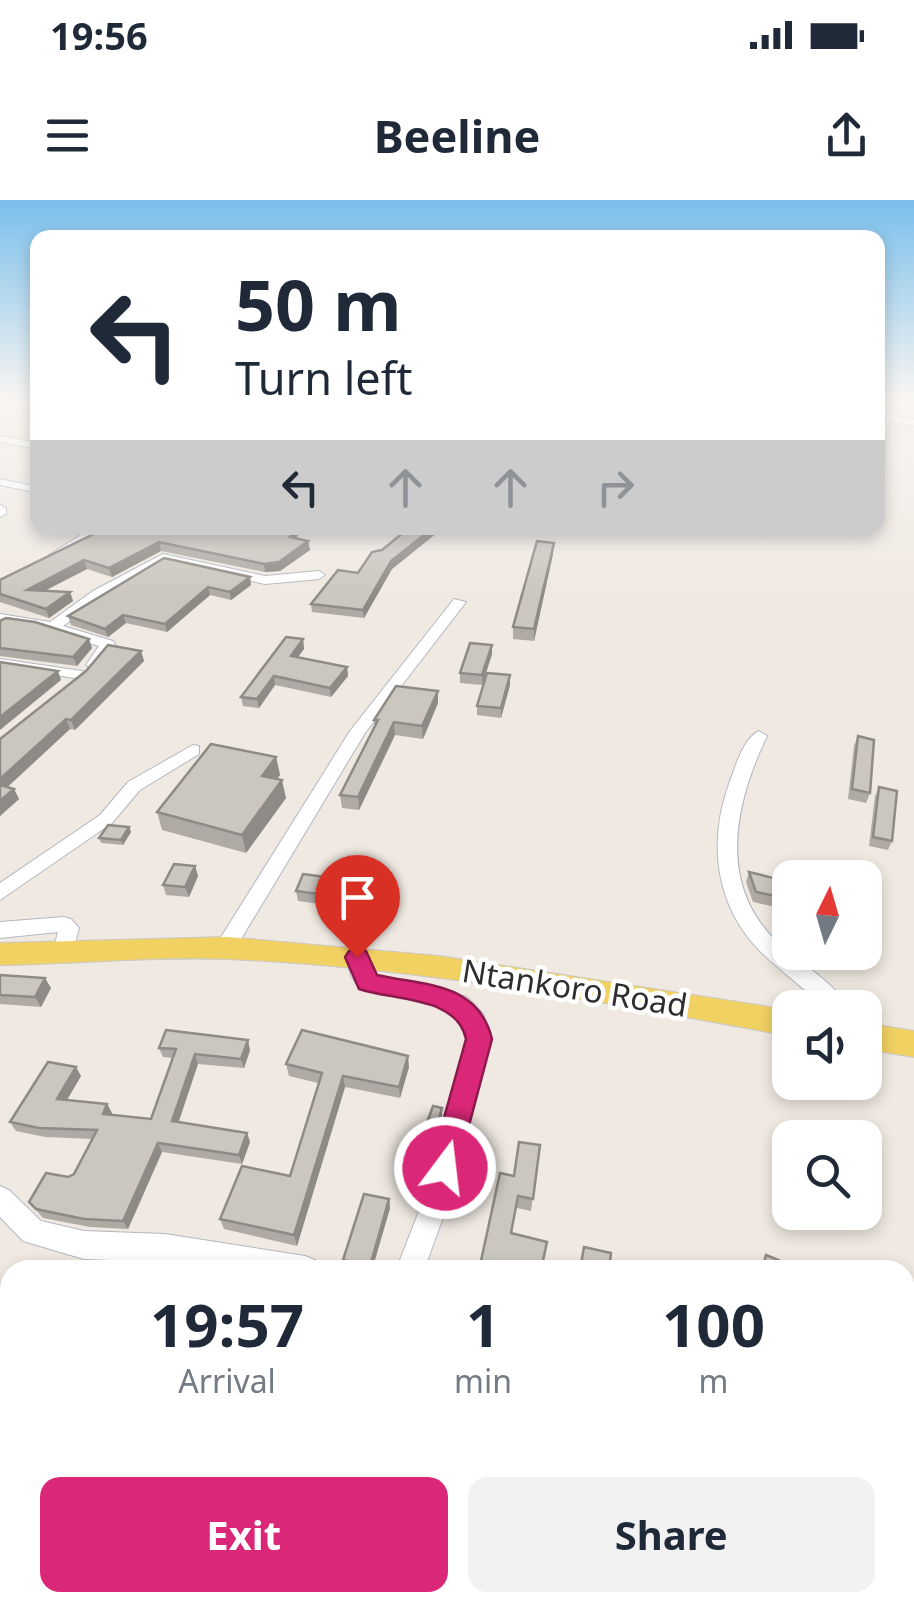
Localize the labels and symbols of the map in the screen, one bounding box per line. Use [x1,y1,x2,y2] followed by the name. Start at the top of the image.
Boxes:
[315,855,400,958] pin
[772,860,882,970] north arrow
[459,948,691,1026] street label: Ntankoro Road
[393,1116,497,1220] position arrow

